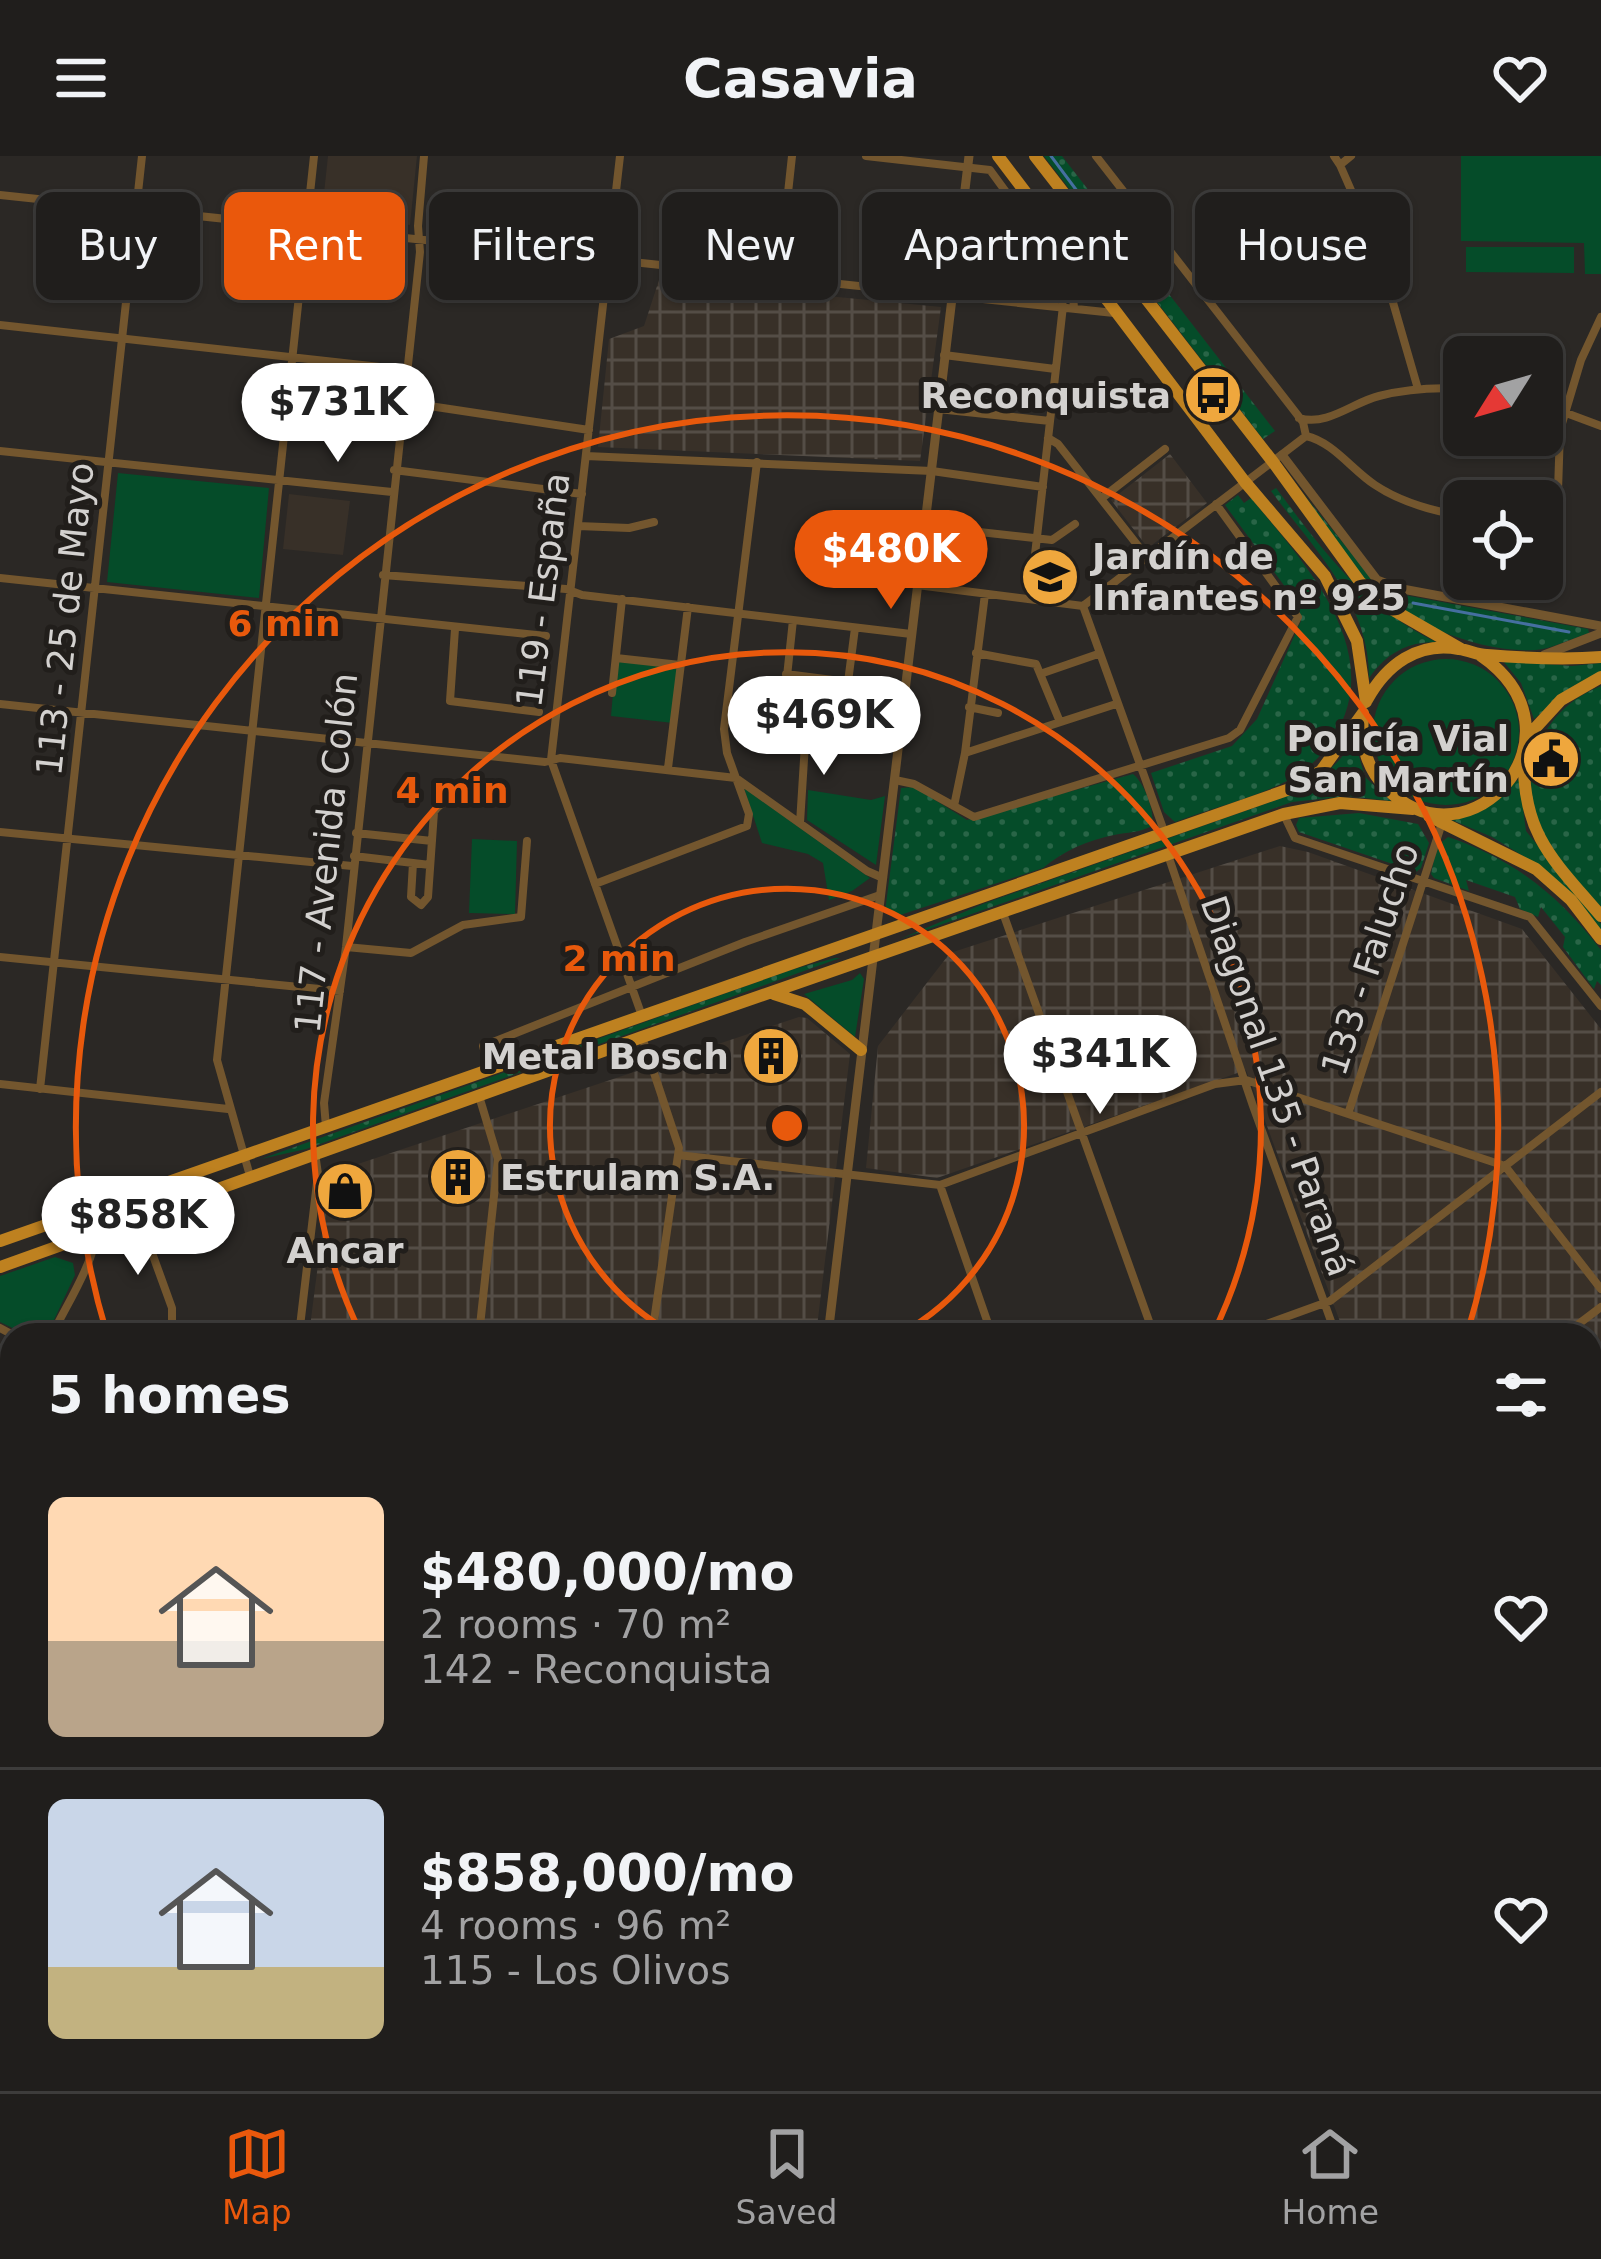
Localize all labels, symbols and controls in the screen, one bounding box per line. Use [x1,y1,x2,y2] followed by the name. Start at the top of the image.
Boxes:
[48,45,114,111] icon: menu
[1487,45,1553,111] icon: heart
[683,47,918,110] text: Casavia
[36,192,200,300] chip: Buy
[224,192,405,300] chip: Rent
[429,192,638,300] chip: Filters
[662,192,838,300] chip: New
[862,192,1171,300] chip: Apartment
[1195,192,1410,300] chip: House
[1443,336,1563,456] north arrow
[1443,336,1563,600] map controls
[254,363,422,465] pin: $731K
[1182,364,1244,426] bus stop icon: Reconquista
[920,375,1171,416] place label: Reconquista
[269,379,407,424] text: $731K
[28,460,102,778] street label: 113 - 25 de Mayo
[508,470,578,710] street label: 119 - España
[1443,480,1563,600] button: locate
[807,510,975,612] pin: $480K
[822,526,960,571] text: $480K
[1089,536,1406,618] place label: Jardín de Infantes nº 925
[1019,546,1081,608] school or university icon: Jardín de Infantes nº 925
[227,603,341,644] text: 6 min
[287,671,365,1035] street label: 117 - Avenida Colón
[740,676,908,778] pin: $469K
[755,692,893,737] text: $469K
[1286,718,1509,800] place label: Policía Vial San Martín
[1520,728,1582,790] public building icon: Policía Vial San Martín
[395,770,509,811] text: 4 min
[1313,838,1427,1080] street label: 133 - Falucho
[1193,890,1361,1282] street label: Diagonal 135 - Paraná
[562,938,676,979] text: 2 min
[1016,1015,1184,1117] pin: $341K
[740,1025,802,1087] building icon: Metal Bosch
[1031,1031,1169,1076] text: $341K
[482,1036,729,1077] place label: Metal Bosch
[766,1105,808,1147] centre of rings
[427,1146,489,1208] building icon: Estrulam S.A.
[500,1157,775,1198] place label: Estrulam S.A.
[314,1160,376,1222] shop icon: Ancar
[54,1176,222,1278] pin: $858K
[69,1192,207,1237] text: $858K
[287,1230,404,1271] place label: Ancar
[1488,1362,1554,1428] icon: filters
[48,1366,291,1425] text: 5 homes
[420,1543,795,1602] text: $480,000/mo
[144,1545,288,1689] icon: home
[1488,1584,1554,1650] icon: heart
[420,1602,731,1647] text: 2 rooms · 70 m²
[420,1647,773,1692] text: 142 - Reconquista
[420,1844,795,1903] text: $858,000/mo
[144,1847,288,1991] icon: home
[1488,1886,1554,1952] icon: heart
[420,1903,731,1948] text: 4 rooms · 96 m²
[420,1948,731,1993] text: 115 - Los Olivos
[222,2121,292,2232] tab: Map
[736,2121,838,2232] tab: Saved
[1282,2121,1379,2232] tab: Home

